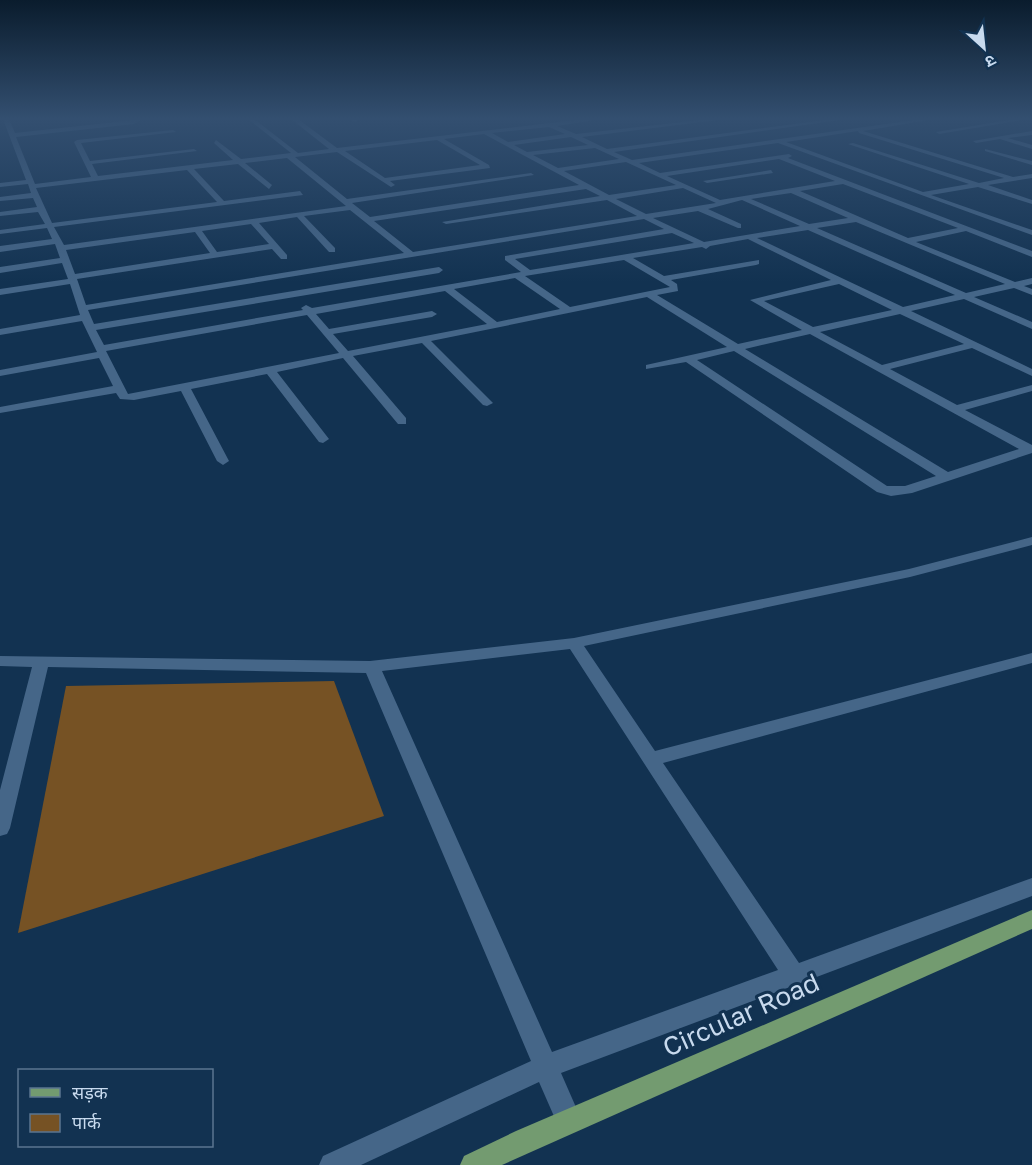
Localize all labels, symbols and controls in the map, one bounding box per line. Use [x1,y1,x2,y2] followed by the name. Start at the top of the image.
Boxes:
[954,18,1014,78] north arrow
[982,50,1000,73] text: उ
[658,966,824,1063] street label: Circular Road
[18,1069,213,1147] legend
[72,1081,109,1103] text: सड़क
[72,1111,102,1133] text: पार्क

